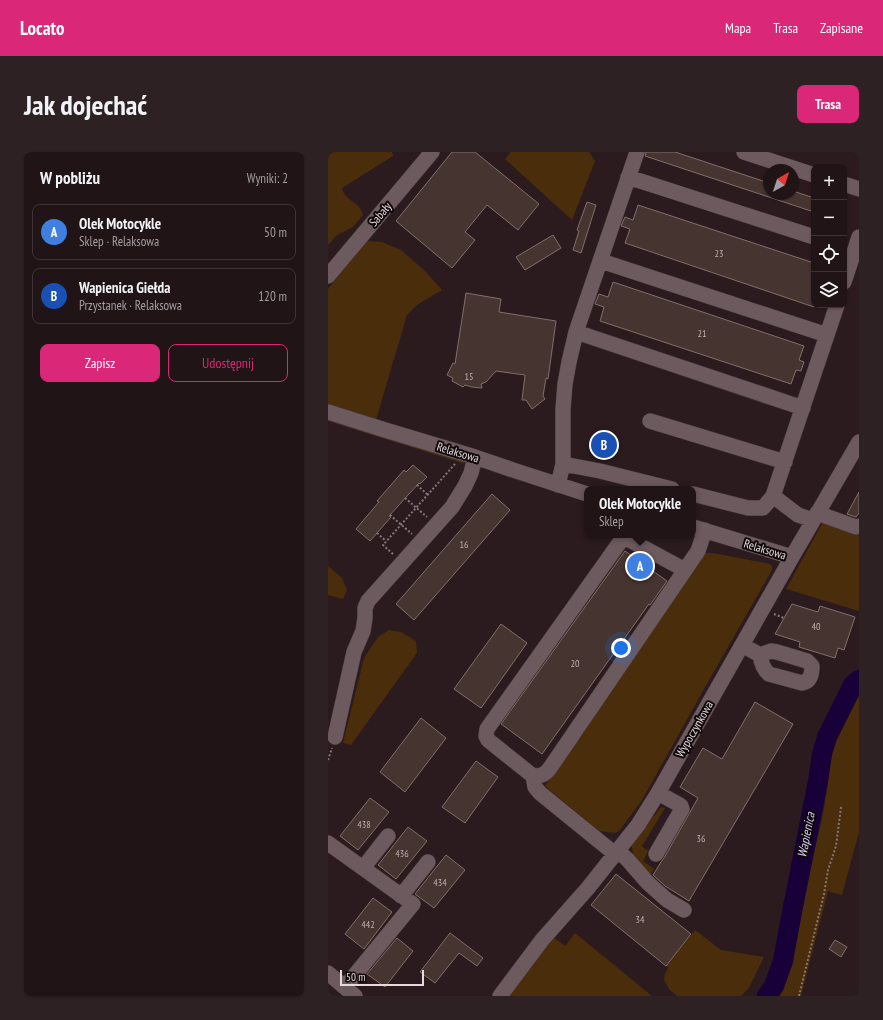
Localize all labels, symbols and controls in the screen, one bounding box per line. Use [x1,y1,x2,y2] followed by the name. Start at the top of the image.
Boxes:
[20,16,65,40] text: Locato
[725,19,751,37] text: Mapa
[773,19,798,37] text: Trasa
[820,19,863,37] text: Zapisane
[797,85,859,123] button: Trasa
[24,86,147,123] text: Jak dojechać
[763,164,799,200] north arrow
[811,164,847,308] map controls
[811,164,847,200] button: +
[40,167,100,189] text: W pobliżu
[247,170,288,187] text: Wyniki: 2
[365,198,395,229] street label: Sabały
[811,200,847,236] button: −
[79,214,161,233] text: Olek Motocykle
[51,224,57,241] text: A
[264,224,287,241] text: 50 m
[79,233,159,250] text: Sklep · Relaksowa
[811,236,847,272] button: locate
[715,247,724,260] house number: 23
[811,272,847,308] button: layers
[79,278,171,297] text: Wapienica Giełda
[51,288,57,305] text: B
[258,288,287,305] text: 120 m
[79,297,182,314] text: Przystanek · Relaksowa
[698,327,707,340] house number: 21
[40,344,160,382] button: Zapisz
[168,344,288,382] button: Udostępnij
[465,370,474,383] house number: 15
[591,430,617,460] pin: B
[435,438,481,466] street label: Relaksowa
[584,486,696,538] popup
[599,494,681,513] text: Olek Motocykle
[599,513,624,530] text: Sklep
[742,535,788,563] street label: Relaksowa
[460,538,469,551] house number: 16
[627,551,653,581] pin: A
[812,620,821,633] house number: 40
[611,638,631,658] your location
[571,657,580,670] house number: 20
[672,698,716,760] street label: Wypoczynkowa
[793,810,819,859] water label: Wapienica
[357,818,371,831] house number: 438
[697,832,706,845] house number: 36
[395,847,409,860] house number: 436
[433,876,447,889] house number: 434
[636,913,645,926] house number: 34
[361,918,375,931] house number: 442
[340,968,424,987] scale bar
[346,970,365,984] text: 50 m

